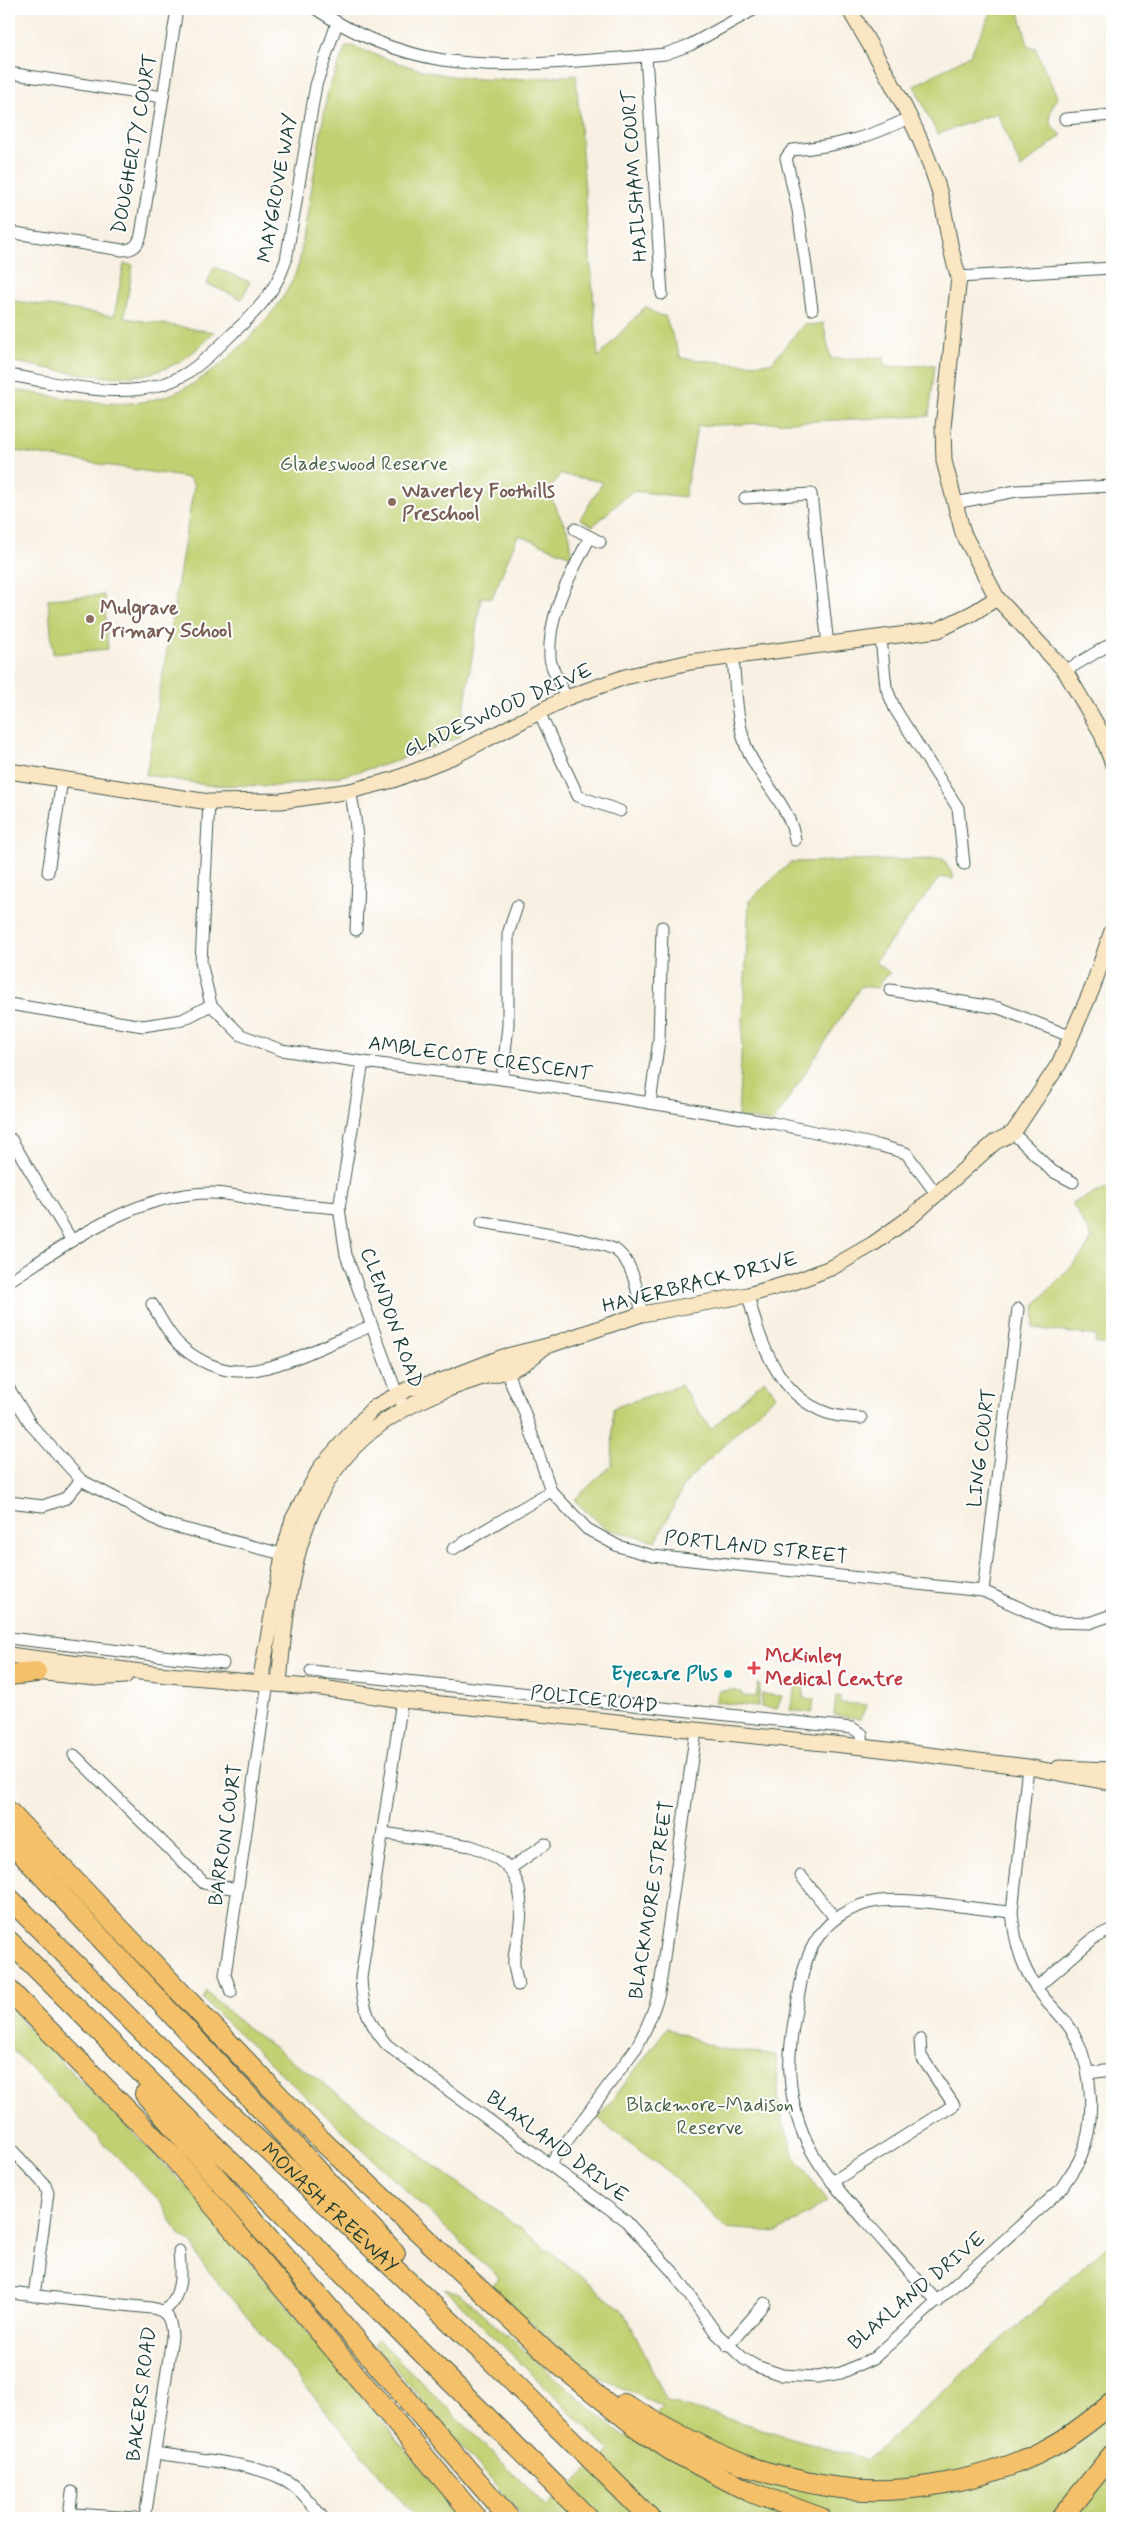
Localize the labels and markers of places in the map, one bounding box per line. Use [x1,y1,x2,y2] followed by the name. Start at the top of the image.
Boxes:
[401,478,555,528] place label: Waverley Foothills Preschool
[386,496,398,508] marker: Waverley Foothills Preschool
[100,595,232,645] place label: Mulgrave Primary School
[84,613,96,625] marker: Mulgrave Primary School
[765,1643,903,1693] place label: McKinley Medical Centre
[611,1661,718,1688] place label: Eyecare Plus
[747,1661,761,1675] marker: McKinley Medical Centre
[722,1668,734,1680] marker: Eyecare Plus

